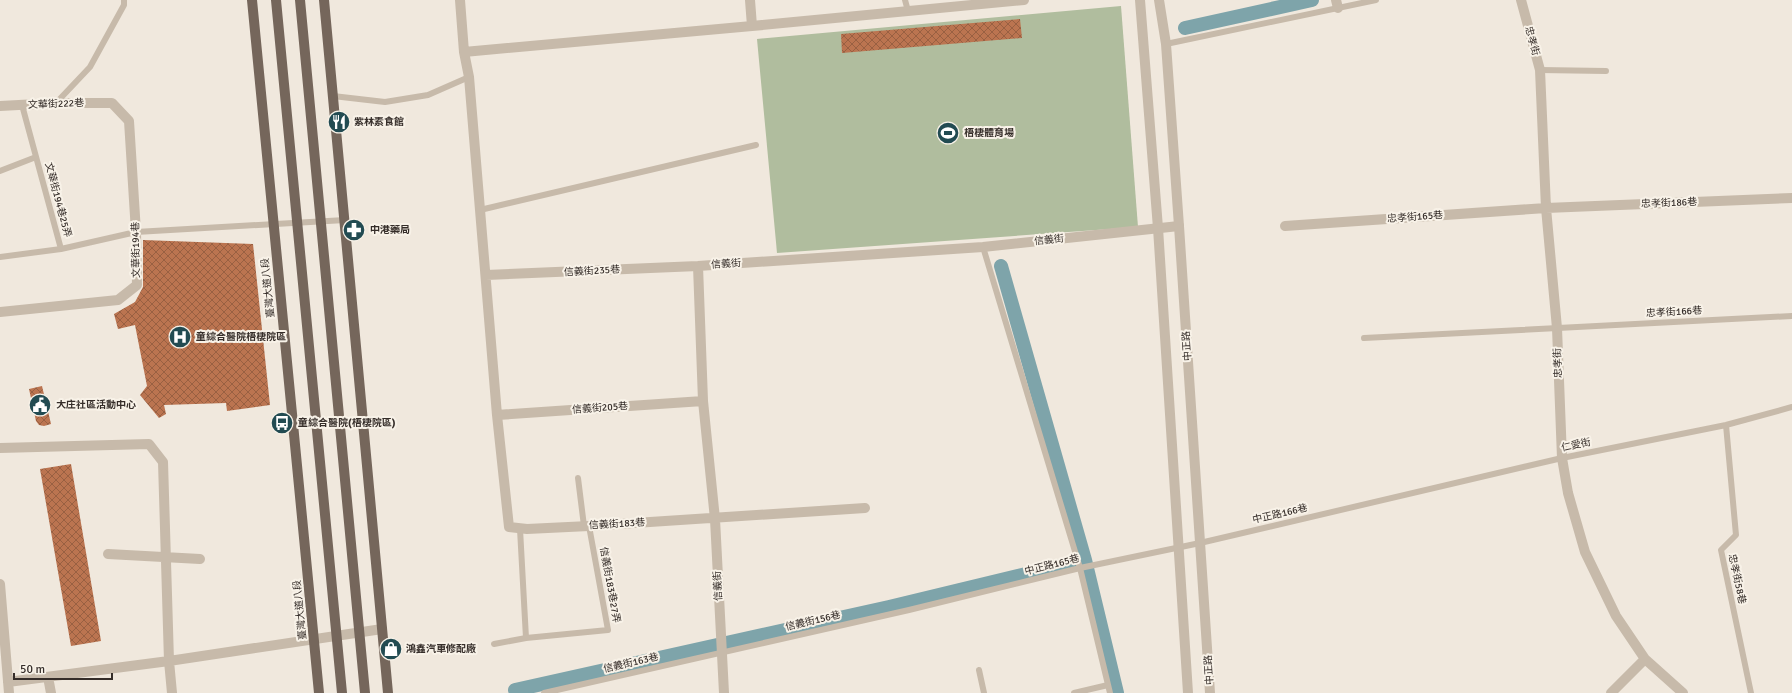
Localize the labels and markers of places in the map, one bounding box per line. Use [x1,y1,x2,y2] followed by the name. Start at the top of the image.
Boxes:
[326,109,352,135] restaurant icon: 紫林素食館
[354,116,404,128] place label: 紫林素食館
[935,120,961,146] sports icon: 梧棲體育場
[964,127,1014,139] place label: 梧棲體育場
[341,217,367,243] pharmacy icon: 中港藥局
[370,224,410,236] place label: 中港藥局
[167,324,193,350] hospital icon: 童綜合醫院梧棲院區
[196,331,286,343] place label: 童綜合醫院梧棲院區
[27,392,53,418] public building icon: 大庄社區活動中心
[56,399,136,411] place label: 大庄社區活動中心
[269,410,295,436] bus stop icon: 童綜合醫院(梧棲院區)
[298,417,396,429] place label: 童綜合醫院(梧棲院區)
[378,636,404,662] shop icon: 鴻鑫汽車修配廠
[406,643,476,655] place label: 鴻鑫汽車修配廠

